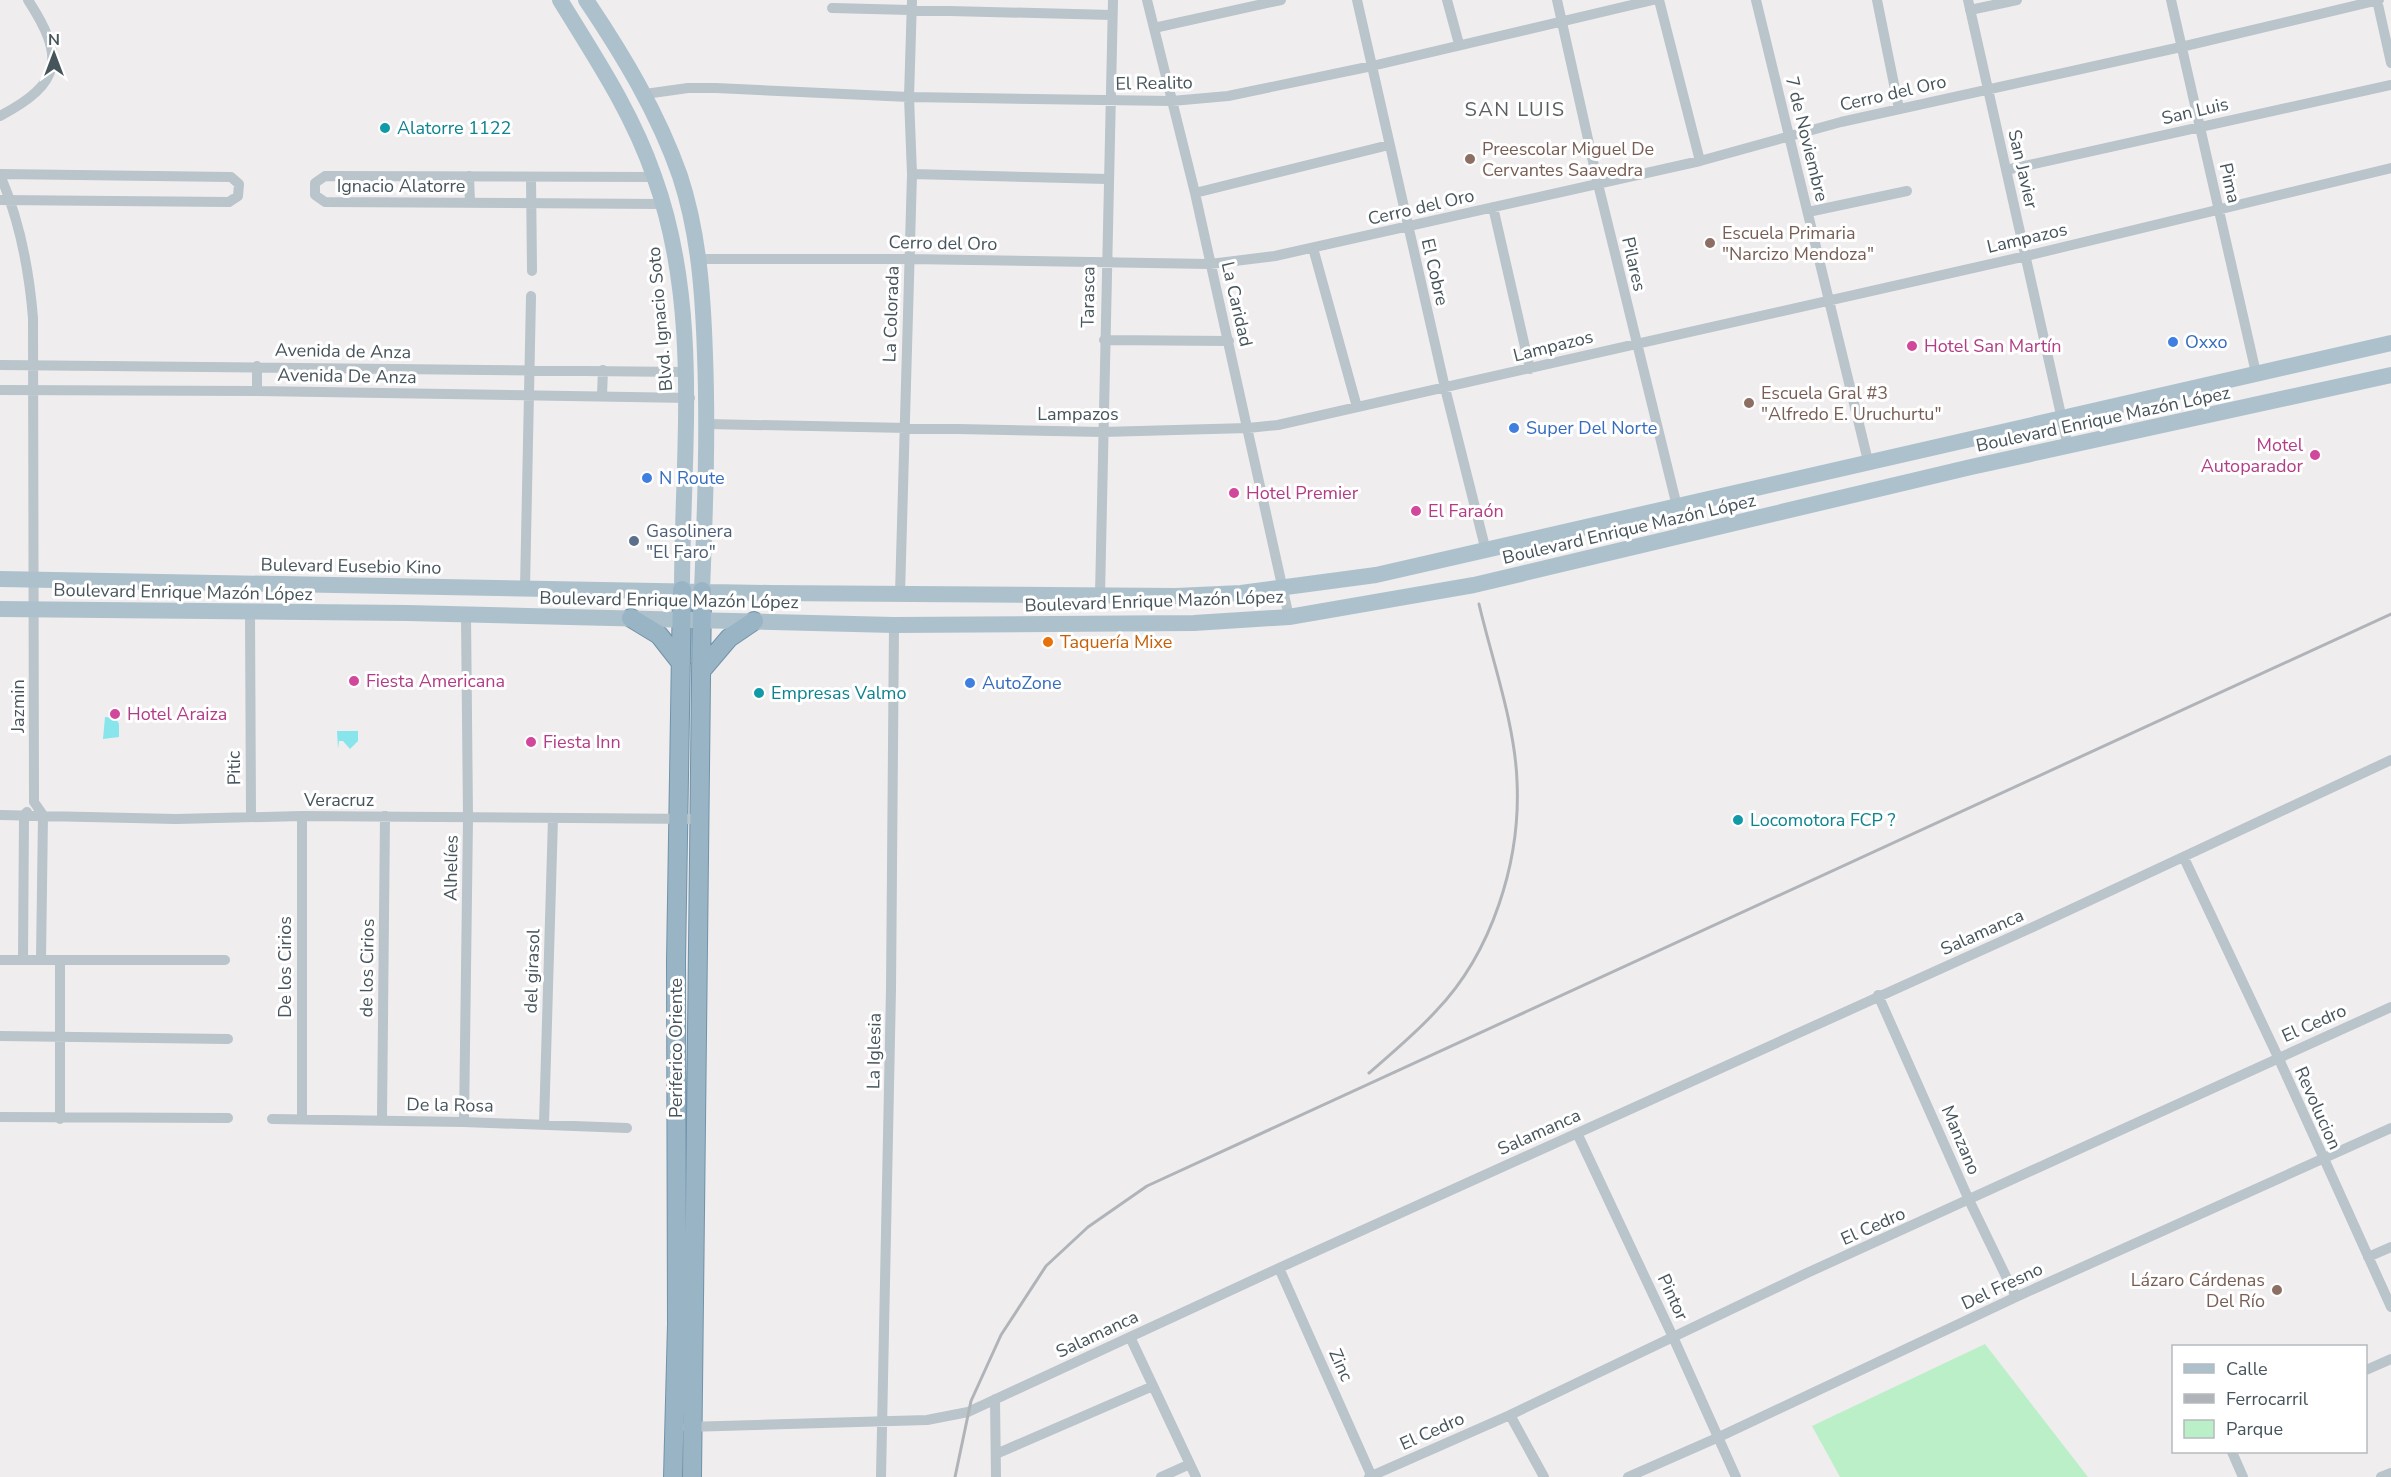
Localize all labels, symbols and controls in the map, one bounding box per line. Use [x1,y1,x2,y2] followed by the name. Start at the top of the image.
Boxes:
[24,24,84,84] north arrow
[48,29,60,51] text: N
[1837,69,1949,117] street label: Cerro del Oro
[1115,70,1193,96] street label: El Realito
[1780,74,1834,204] street label: 7 de Noviembre
[2159,92,2231,130] street label: San Luis
[1464,96,1566,123] district label: SAN LUIS
[397,116,511,140] place label: Alatorre 1122
[378,121,392,135] marker: Alatorre 1122
[2002,127,2044,211] street label: San Javier
[1482,137,1654,182] place label: Preescolar Miguel De Cervantes Saavedra
[1463,152,1477,166] marker: Preescolar Miguel De Cervantes Saavedra
[2214,161,2246,205] street label: Pima
[337,174,465,198] street label: Ignacio Alatorre
[1365,183,1477,231] street label: Cerro del Oro
[1985,217,2069,259] street label: Lampazos
[1722,221,1874,266] place label: Escuela Primaria "Narcizo Mendoza"
[888,230,998,256] street label: Cerro del Oro
[1616,234,1652,294] street label: Pilares
[1416,236,1454,308] street label: El Cobre
[1703,236,1717,250] marker: Escuela Primaria "Narcizo Mendoza"
[642,246,678,392] street label: Blvd. Ignacio Soto
[1216,259,1258,349] street label: La Caridad
[877,265,905,363] street label: La Colorada
[1075,266,1101,328] street label: Tarasca
[1511,324,1595,368] street label: Lampazos
[2185,330,2228,354] place label: Oxxo
[1924,334,2061,358] place label: Hotel San Martín
[2166,335,2180,349] marker: Oxxo
[275,338,411,364] street label: Avenida de Anza
[1905,339,1919,353] marker: Hotel San Martín
[277,363,417,389] street label: Avenida De Anza
[1974,380,2232,458] street label: Boulevard Enrique Mazón López
[1761,381,1941,426] place label: Escuela Gral #3 "Alfredo E. Uruchurtu"
[1742,396,1756,410] marker: Escuela Gral #3 "Alfredo E. Uruchurtu"
[1037,402,1119,426] street label: Lampazos
[1526,416,1657,440] place label: Super Del Norte
[1507,421,1521,435] marker: Super Del Norte
[2201,433,2304,478] place label: Motel Autoparador
[2308,448,2322,462] marker: Motel Autoparador
[659,466,725,490] place label: N Route
[640,471,654,485] marker: N Route
[1246,481,1359,505] place label: Hotel Premier
[1227,486,1241,500] marker: Hotel Premier
[1500,488,1758,570] street label: Boulevard Enrique Mazón López
[1428,499,1504,523] place label: El Faraón
[1409,504,1423,518] marker: El Faraón
[646,519,732,564] place label: Gasolinera "El Faro"
[627,534,641,548] marker: Gasolinera "El Faro"
[260,552,442,580] street label: Bulevard Eusebio Kino
[53,578,313,606] street label: Boulevard Enrique Mazón López
[1024,584,1284,618] street label: Boulevard Enrique Mazón López
[539,586,799,614] street label: Boulevard Enrique Mazón López
[1060,630,1172,654] place label: Taquería Mixe
[1041,635,1055,649] marker: Taquería Mixe
[366,669,505,693] place label: Fiesta Americana
[982,671,1062,695] place label: AutoZone
[347,674,361,688] marker: Fiesta Americana
[963,676,977,690] marker: AutoZone
[6,679,30,734] street label: Jazmin
[771,681,906,705] place label: Empresas Valmo
[752,686,766,700] marker: Empresas Valmo
[127,702,227,726] place label: Hotel Araiza
[108,707,122,721] marker: Hotel Araiza
[543,730,621,754] place label: Fiesta Inn
[524,735,538,749] marker: Fiesta Inn
[222,751,246,785] street label: Pitic
[303,788,374,812] street label: Veracruz
[1750,808,1896,832] place label: Locomotora FCP ?
[1731,813,1745,827] marker: Locomotora FCP ?
[438,835,464,901] street label: Alhelíes
[1937,903,2027,961] street label: Salamanca
[273,916,297,1018] street label: De los Cirios
[354,918,380,1018] street label: de los Cirios
[519,928,545,1014] street label: del girasol
[664,978,688,1118] street label: Periferico Oriente
[2278,998,2350,1048] street label: El Cedro
[861,1013,887,1089] street label: La Iglesia
[2289,1063,2347,1153] street label: Revolucion
[406,1092,494,1118] street label: De la Rosa
[1936,1102,1986,1178] street label: Manzano
[1494,1103,1584,1161] street label: Salamanca
[1837,1201,1909,1251] street label: El Cedro
[1957,1257,2047,1315] street label: Del Fresno
[2131,1268,2265,1313] place label: Lázaro Cárdenas Del Río
[1652,1270,1694,1325] street label: Pintor
[2270,1283,2284,1297] marker: Lázaro Cárdenas Del Río
[1052,1304,1142,1364] street label: Salamanca
[1323,1345,1359,1385] street label: Zinc
[2172,1345,2367,1453] legend
[2226,1357,2268,1381] text: Calle
[2226,1387,2309,1411] text: Ferrocarril
[1396,1406,1468,1456] street label: El Cedro
[2226,1417,2283,1441] text: Parque

